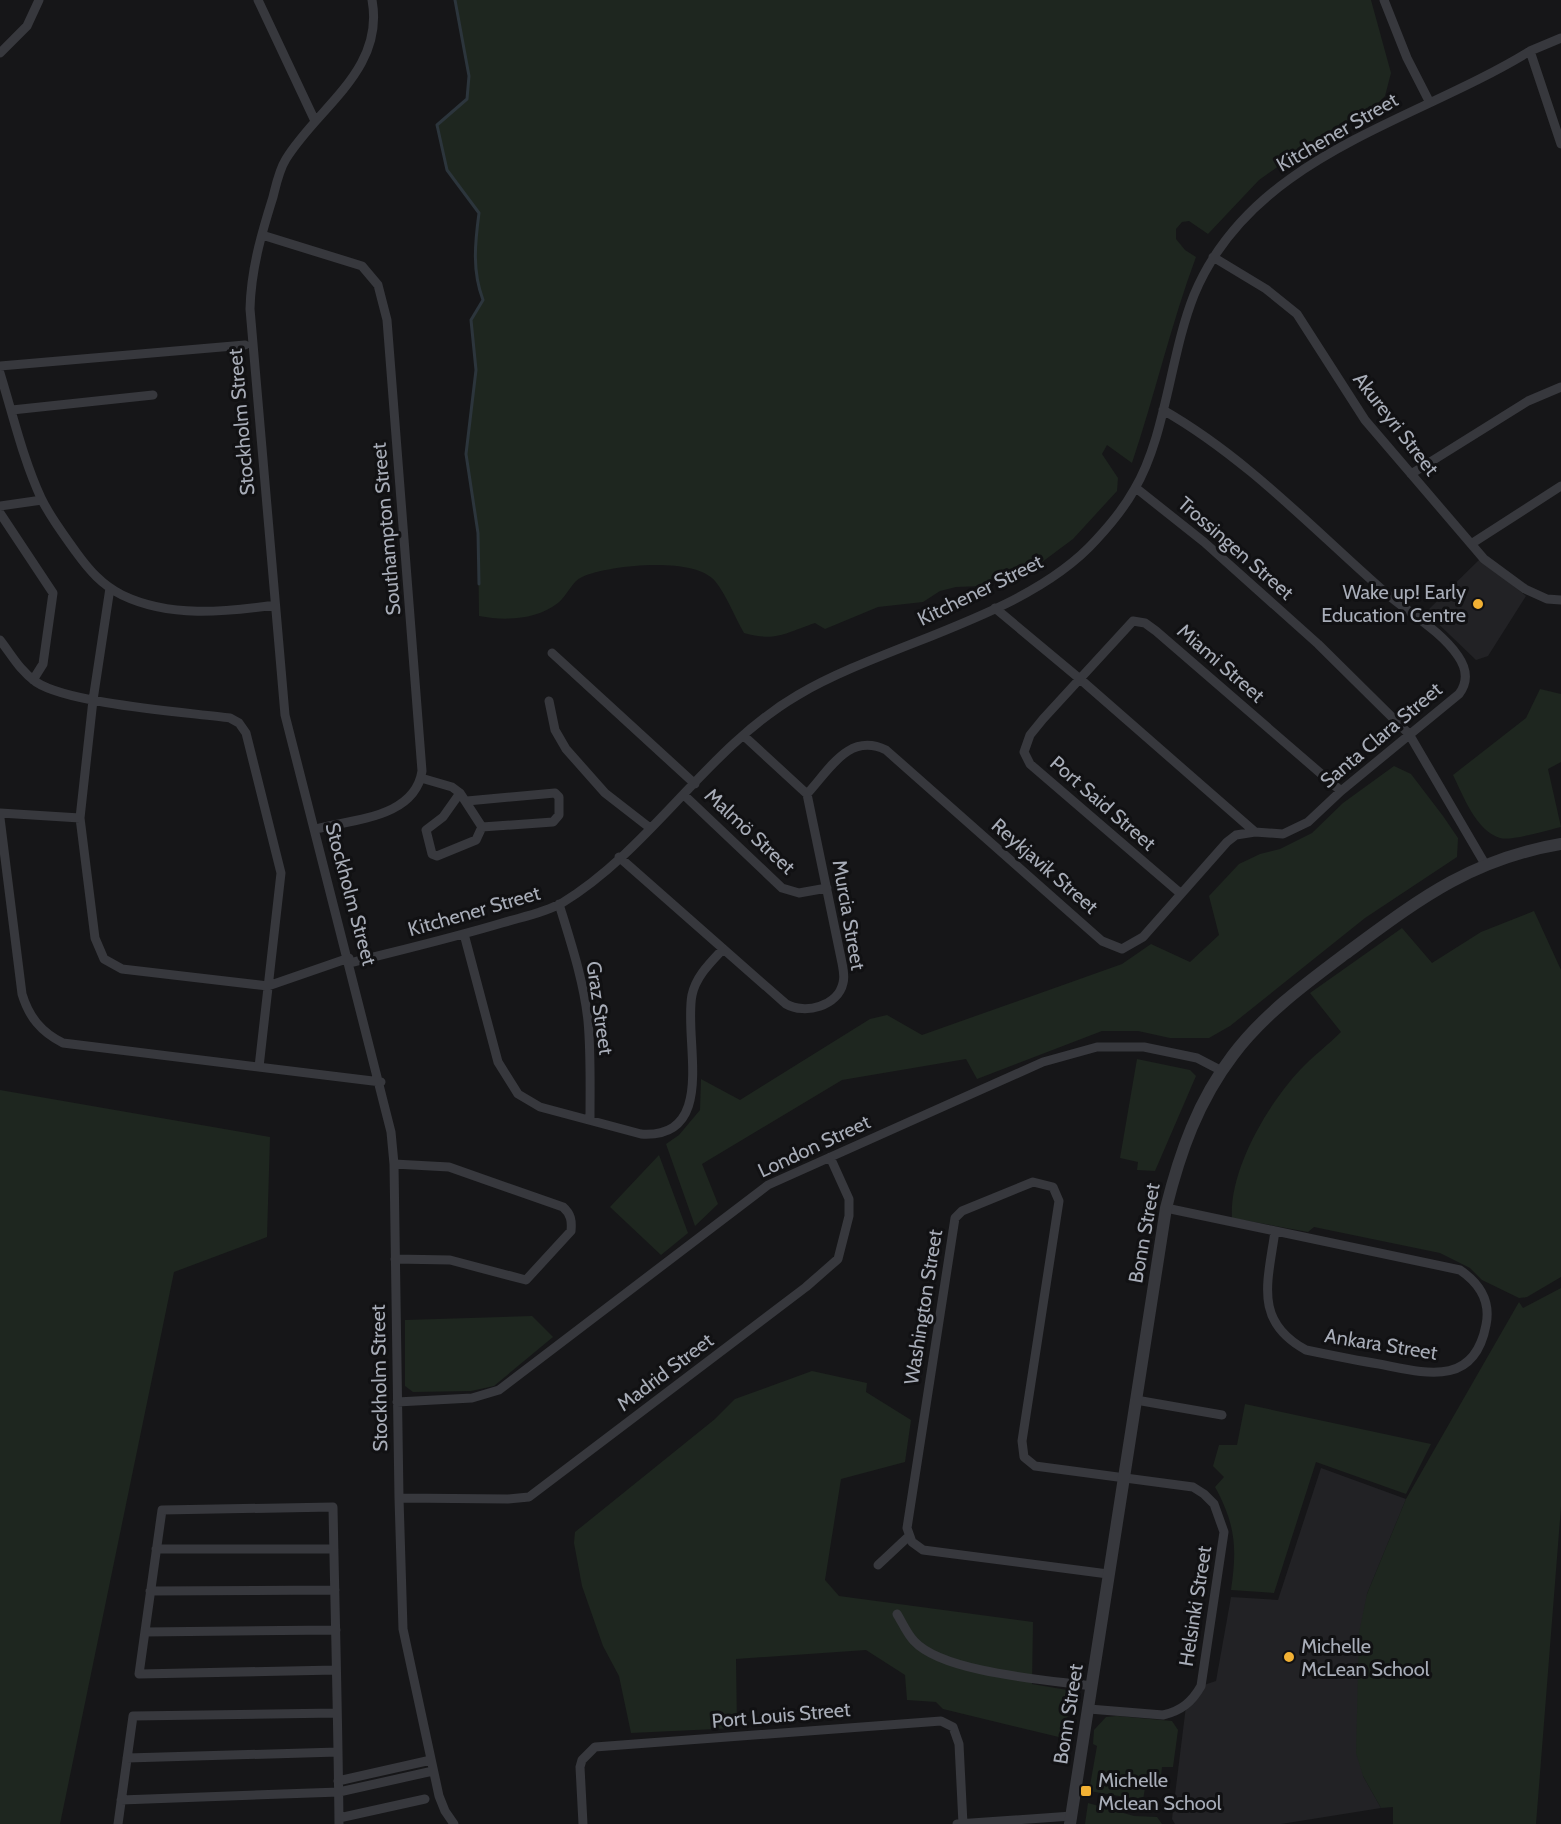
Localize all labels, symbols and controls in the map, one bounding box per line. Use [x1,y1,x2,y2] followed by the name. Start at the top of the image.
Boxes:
[1272,87,1402,177] street label: Kitchener Street
[223,347,259,496] street label: Stockholm Street
[1348,368,1444,481] street label: Akureyri Street
[366,441,406,617] street label: Southampton Street
[1173,491,1299,605] street label: Trossingen Street
[913,549,1047,631] street label: Kitchener Street
[1321,580,1466,627] place label: Wake up! Early Education Centre
[1471,597,1485,611] marker: Wake up! Early Education Centre
[1173,619,1270,708] street label: Miami Street
[1315,677,1447,793] street label: Santa Clara Street
[1045,751,1161,856] street label: Port Said Street
[700,783,800,879] street label: Malmö Street
[987,813,1103,919] street label: Reykjavik Street
[320,820,382,968] street label: Stockholm Street
[828,858,871,972] street label: Murcia Street
[405,881,543,941] street label: Kitchener Street
[582,960,618,1057] street label: Graz Street
[754,1109,874,1182] street label: London Street
[1123,1181,1165,1285] street label: Bonn Street
[899,1227,947,1386] street label: Washington Street
[366,1304,392,1452] street label: Stockholm Street
[1323,1323,1439,1365] street label: Ankara Street
[612,1328,718,1416] street label: Madrid Street
[1174,1544,1216,1668] street label: Helsinki Street
[1301,1634,1430,1681] place label: Michelle McLean School
[1282,1650,1296,1664] marker: Michelle McLean School
[1048,1662,1088,1766] street label: Bonn Street
[710,1697,852,1733] street label: Port Louis Street
[1098,1768,1222,1815] place label: Michelle Mclean School
[1079,1784,1093,1798] marker: Michelle Mclean School

